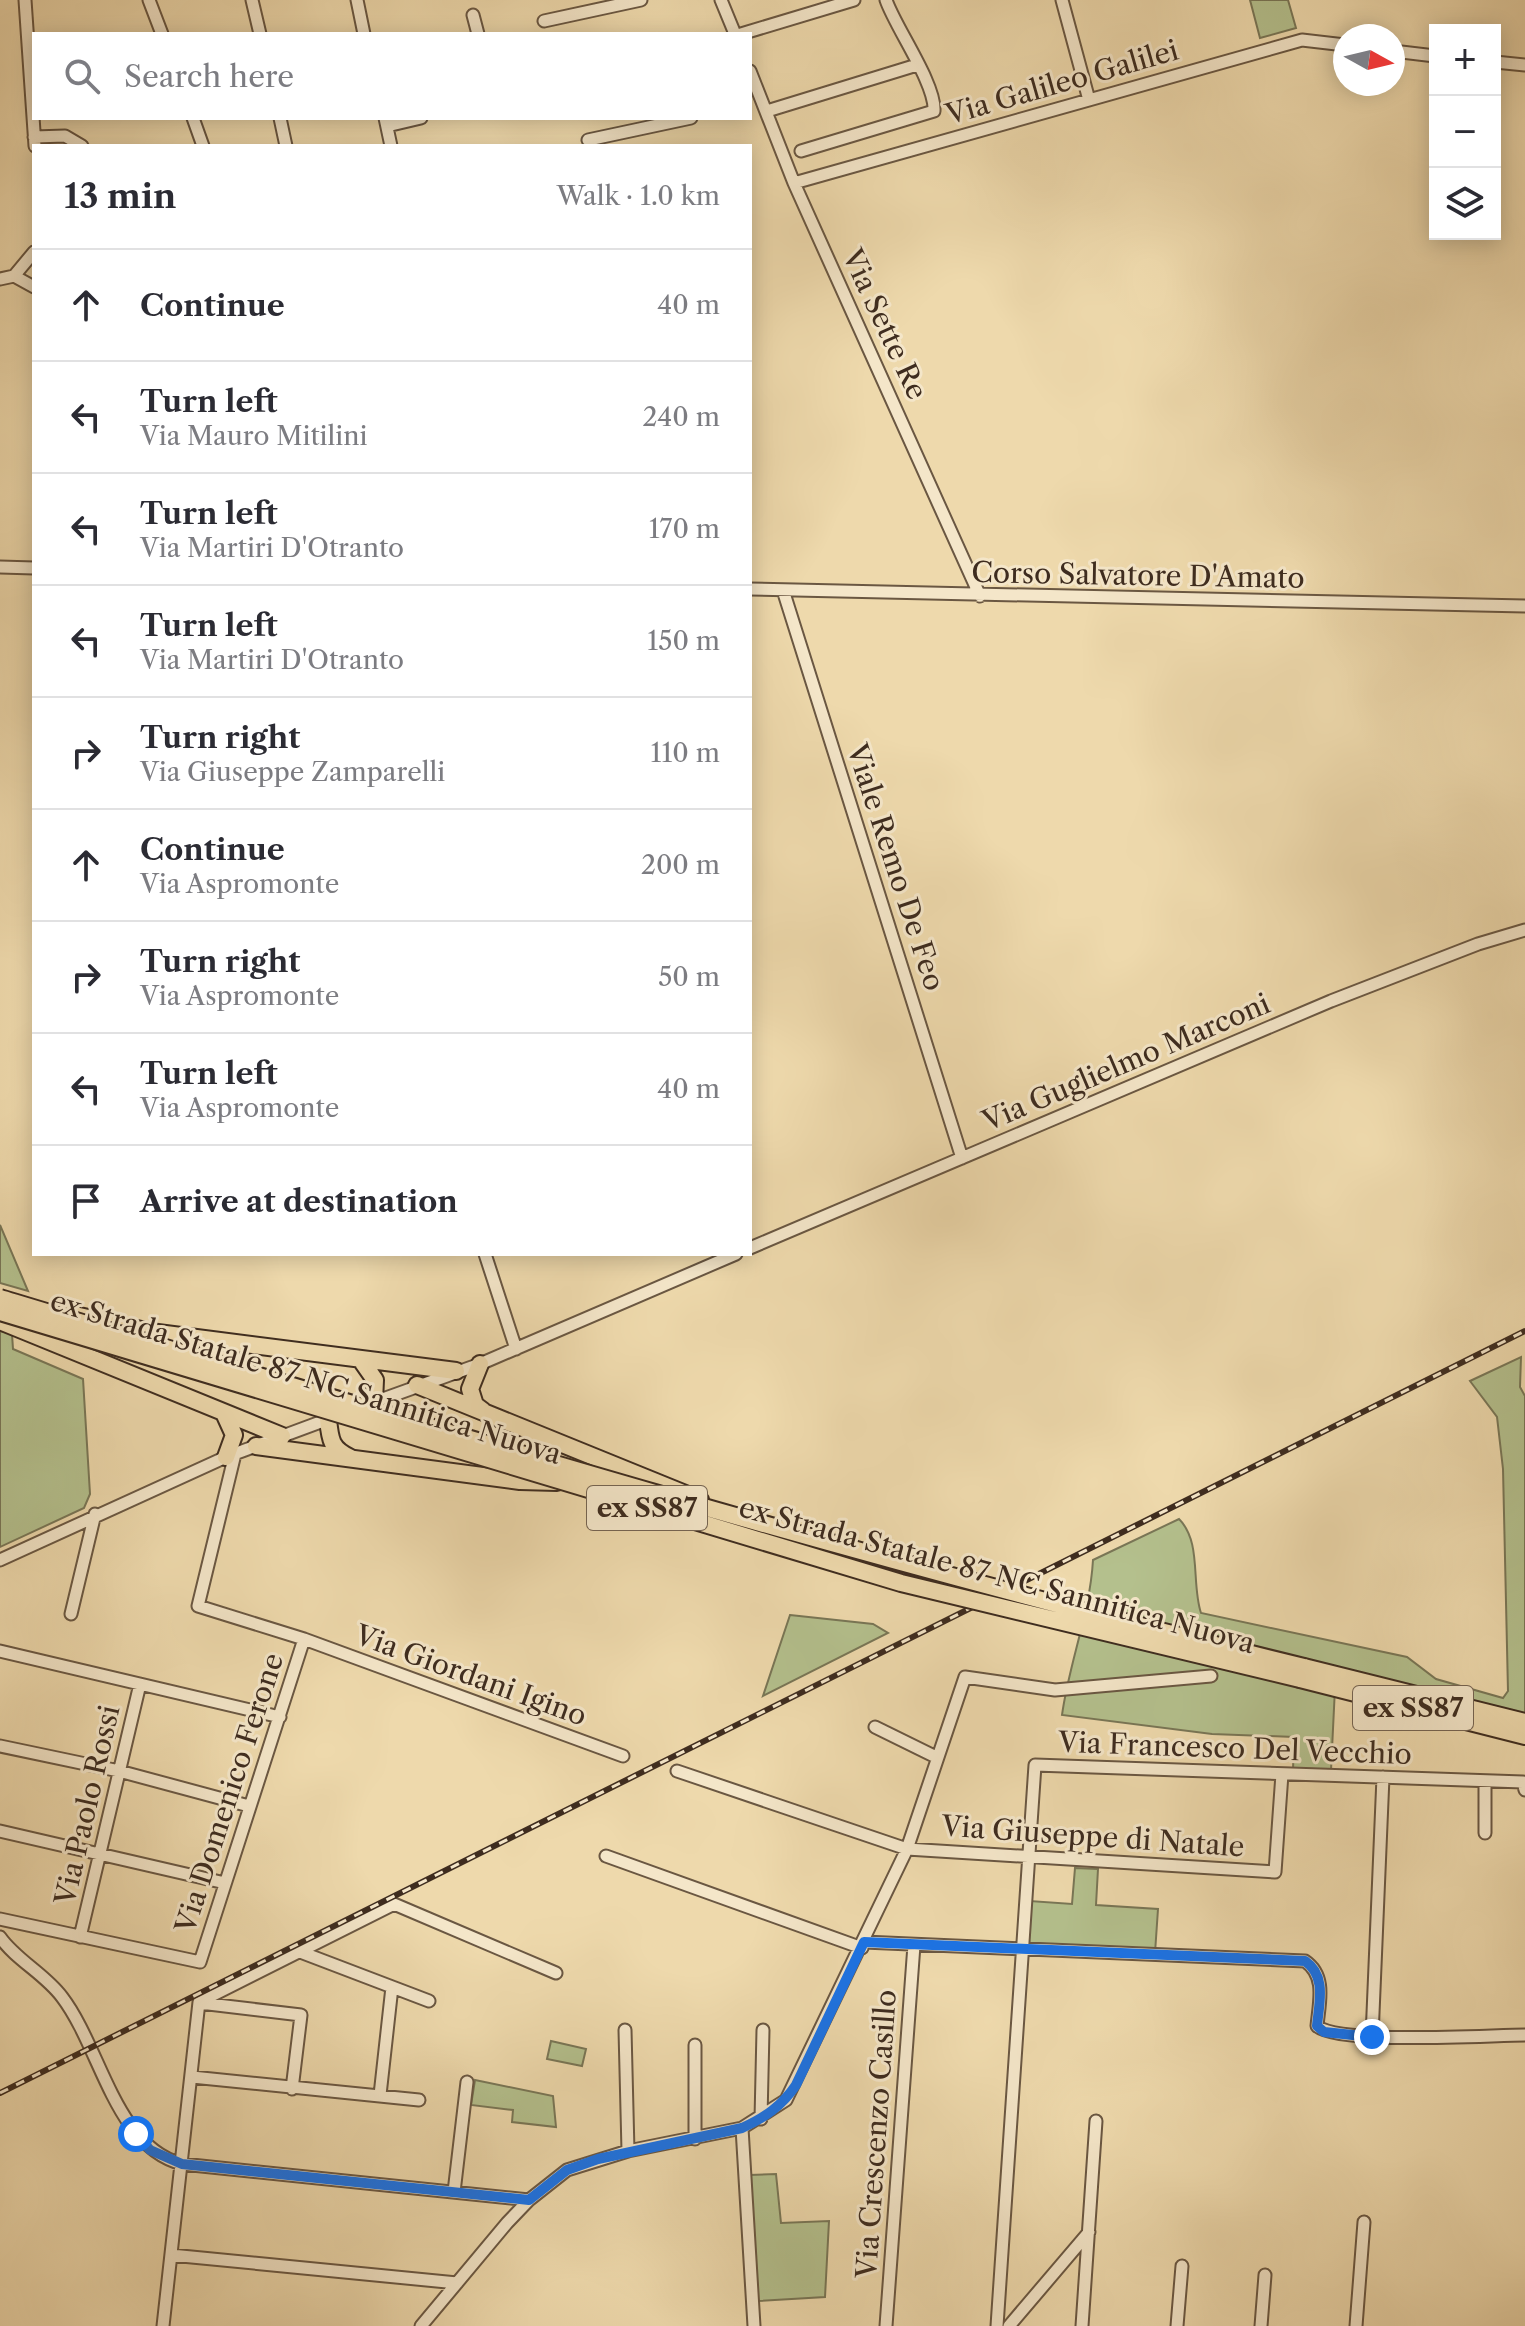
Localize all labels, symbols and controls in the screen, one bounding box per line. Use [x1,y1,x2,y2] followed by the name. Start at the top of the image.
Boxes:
[1333,24,1405,96] north arrow
[1429,24,1501,240] map controls
[1429,24,1501,96] button: +
[32,32,752,120] search box
[941,33,1182,132] street label: Via Galileo Galilei
[60,54,104,98] icon: search
[124,58,294,95] text: Search here
[1429,96,1501,168] button: −
[1429,168,1501,240] button: layers
[64,175,176,217] text: 13 min
[557,180,720,212] text: Walk · 1.0 km
[835,242,935,405] street label: Via Sette Re
[64,283,108,327] icon: ahead
[140,287,285,324] text: Continue
[657,289,720,321] text: 40 m
[140,383,277,420] text: Turn left
[64,395,108,439] icon: left
[642,401,720,433] text: 240 m
[140,420,367,452] text: Via Mauro Mitilini
[140,495,277,532] text: Turn left
[64,507,108,551] icon: left
[649,513,720,545] text: 170 m
[140,532,404,564] text: Via Martiri D'Otranto
[971,555,1305,595] street label: Corso Salvatore D'Amato
[140,607,277,644] text: Turn left
[64,619,108,663] icon: left
[647,625,720,657] text: 150 m
[140,644,404,676] text: Via Martiri D'Otranto
[140,719,300,756] text: Turn right
[64,731,108,775] icon: right
[651,737,720,769] text: 110 m
[840,738,952,995] street label: Viale Remo De Feo
[140,756,445,788] text: Via Giuseppe Zamparelli
[140,831,285,868] text: Continue
[64,843,108,887] icon: ahead
[641,849,720,881] text: 200 m
[140,868,339,900] text: Via Aspromonte
[140,943,300,980] text: Turn right
[64,955,108,999] icon: right
[658,961,720,993] text: 50 m
[140,980,339,1012] text: Via Aspromonte
[976,986,1275,1138] street label: Via Guglielmo Marconi
[140,1055,277,1092] text: Turn left
[64,1067,108,1111] icon: left
[657,1073,720,1105] text: 40 m
[140,1092,339,1124] text: Via Aspromonte
[64,1179,108,1223] icon: arrive
[140,1183,458,1220] text: Arrive at destination
[46,1283,566,1471] street label: ex Strada Statale 87 NC Sannitica Nuova
[587,1486,707,1530] road number: ex SS87
[735,1490,1259,1660] street label: ex Strada Statale 87 NC Sannitica Nuova
[350,1617,591,1733] street label: Via Giordani Igino
[167,1649,290,1938] street label: Via Domenico Ferone
[1353,1686,1473,1730] road number: ex SS87
[47,1702,127,1909] street label: Via Paolo Rossi
[1057,1725,1412,1771] street label: Via Francesco Del Vecchio
[939,1808,1246,1864] street label: Via Giuseppe di Natale
[849,1988,903,2281] street label: Via Crescenzo Casillo
[1354,2019,1390,2055] route end
[118,2116,154,2152] route start

